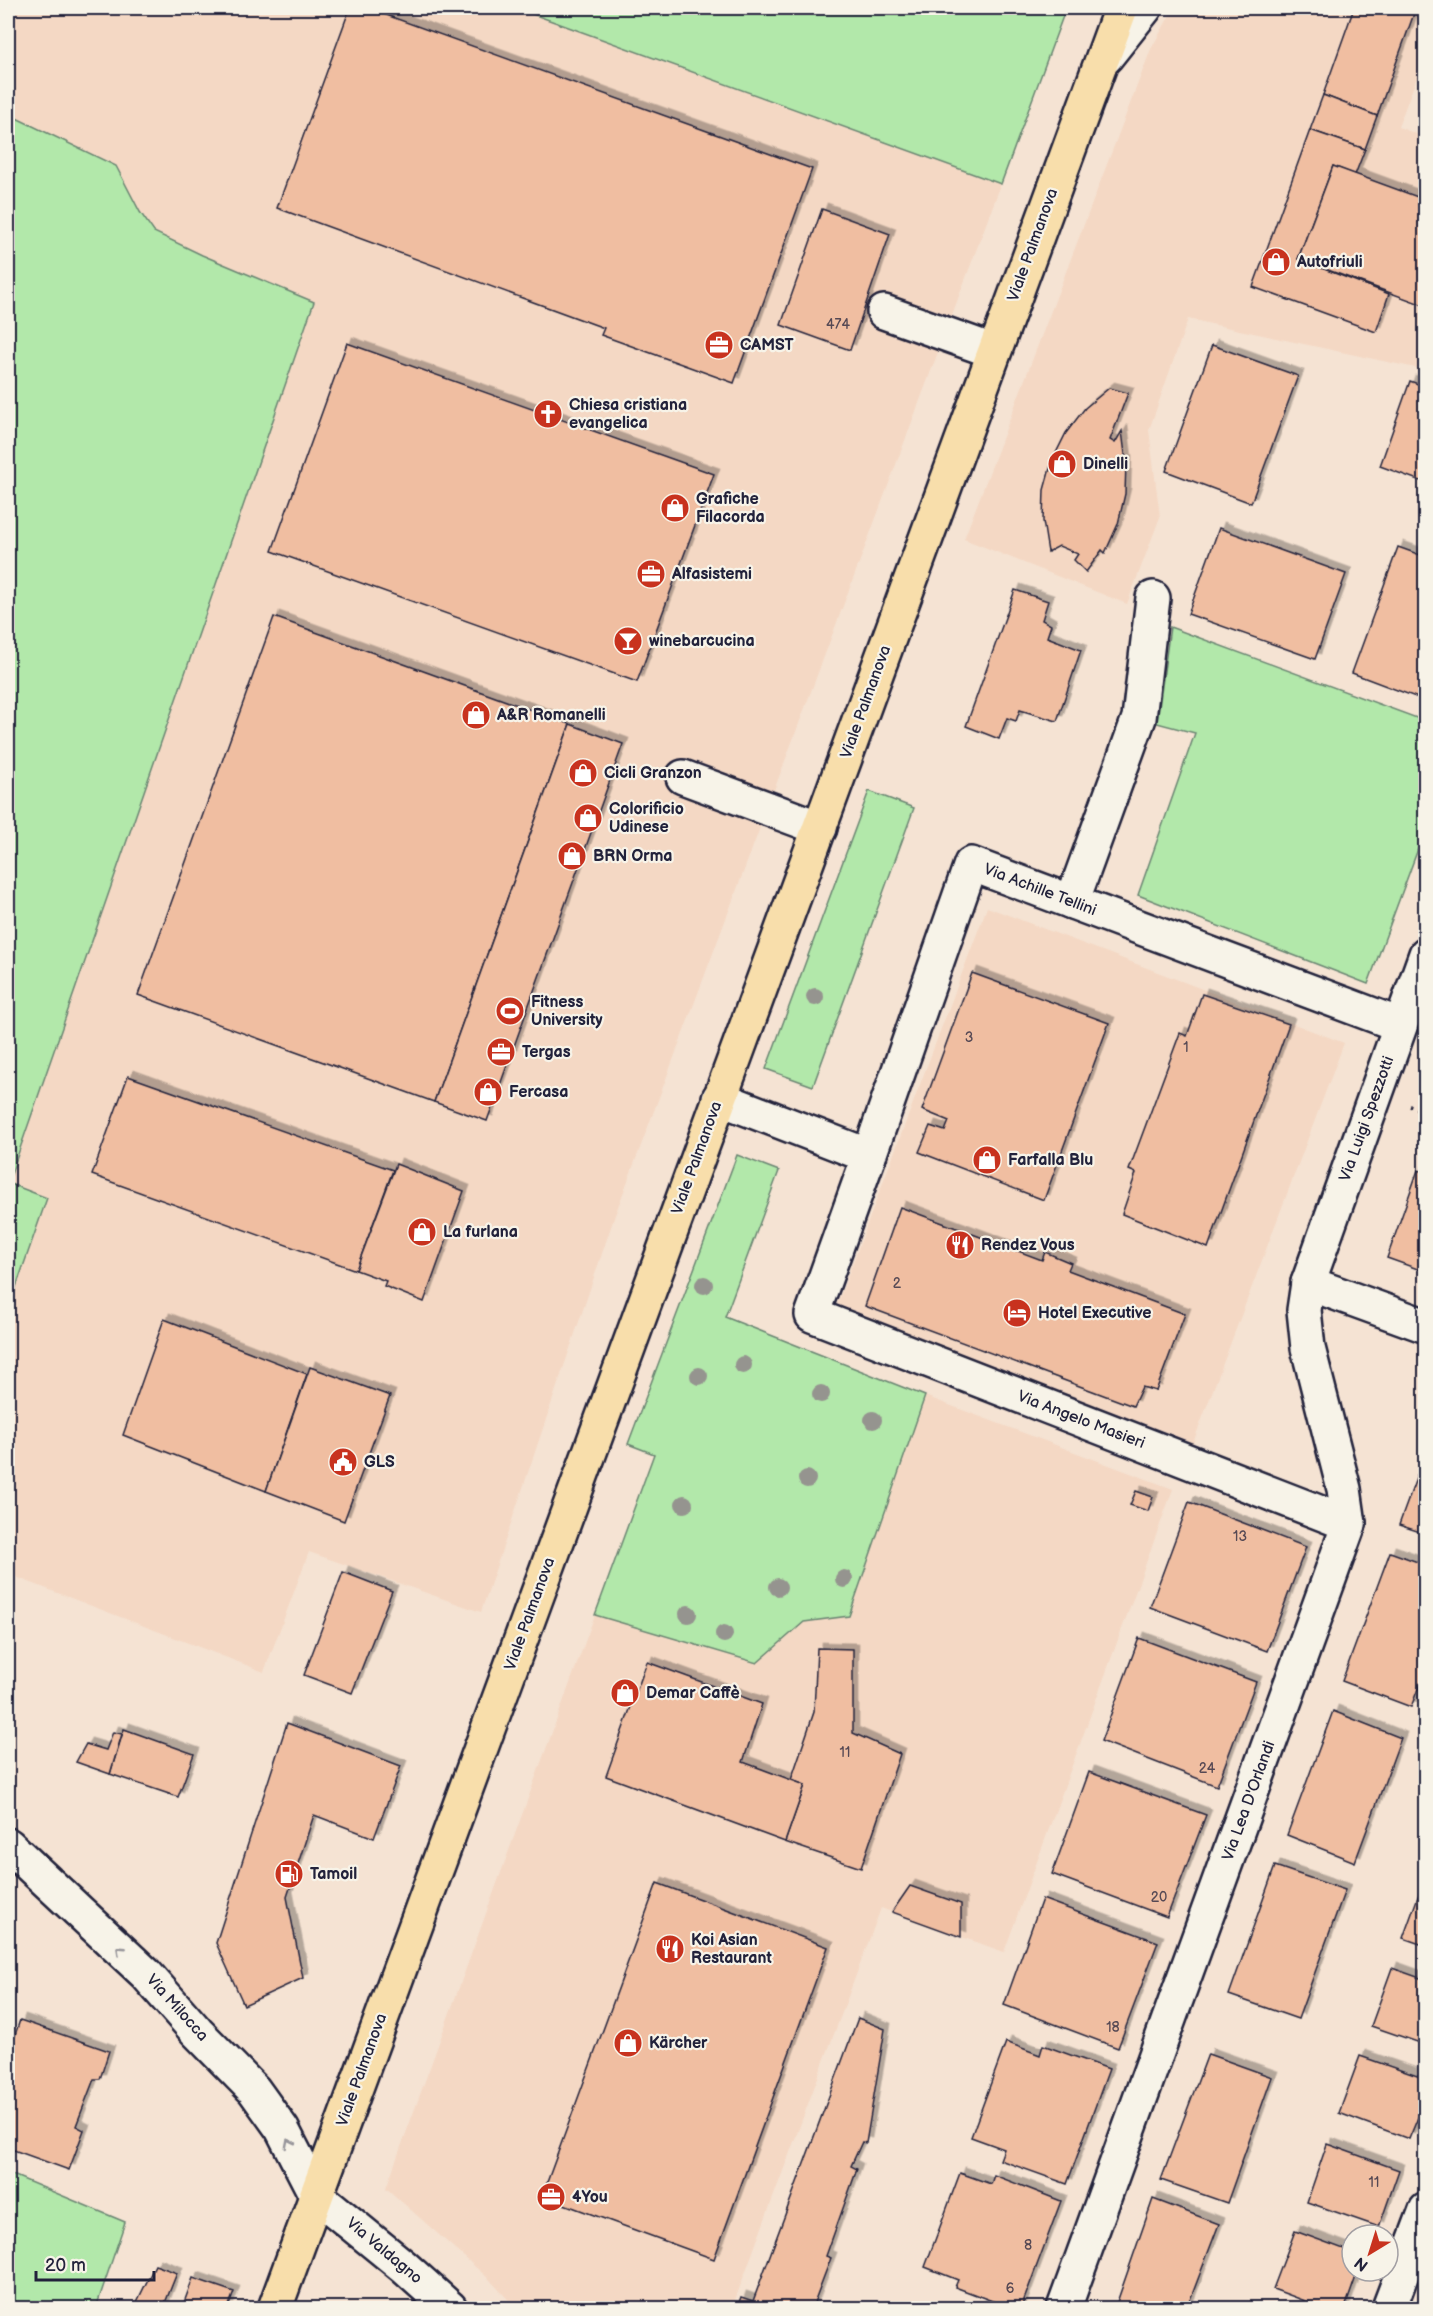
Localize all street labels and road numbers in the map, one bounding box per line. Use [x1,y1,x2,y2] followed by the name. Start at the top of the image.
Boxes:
[1004,186,1062,304] street label: Viale Palmanova
[837,643,895,761] street label: Viale Palmanova
[981,860,1099,920] street label: Via Achille Tellini
[1336,1054,1398,1184] street label: Via Luigi Spezzotti
[668,1099,726,1217] street label: Viale Palmanova
[1015,1387,1147,1453] street label: Via Angelo Masieri
[501,1555,559,1673] street label: Viale Palmanova
[1218,1738,1280,1864] street label: Via Lea D'Orlandi
[142,1971,212,2045] street label: Via Milocca
[333,2011,391,2129] street label: Viale Palmanova
[342,2214,426,2288] street label: Via Valdagno

